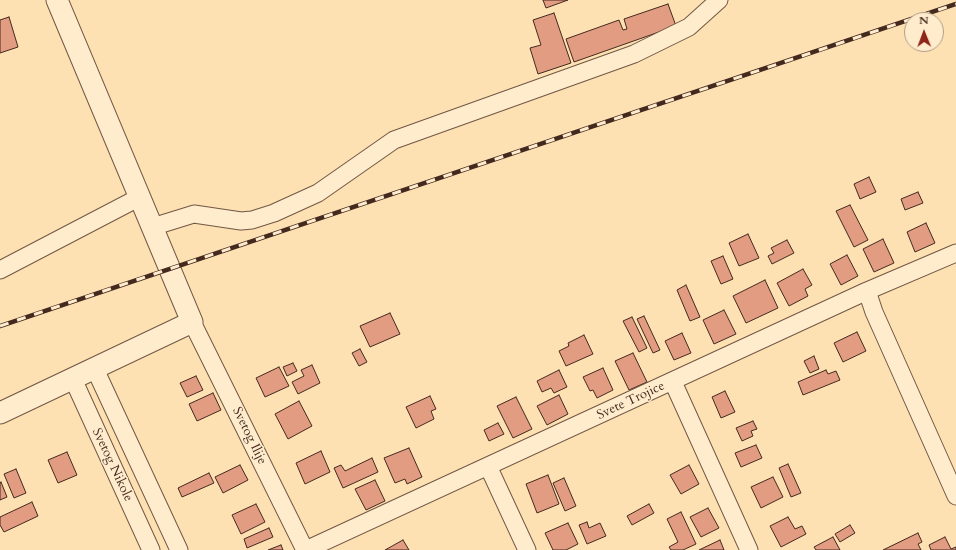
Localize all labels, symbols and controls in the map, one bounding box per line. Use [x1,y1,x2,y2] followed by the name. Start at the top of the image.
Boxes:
[904,12,944,52] north arrow
[919,13,929,28] text: N
[595,379,667,423] street label: Svete Trojice
[228,405,270,467] street label: Svetog Ilije
[88,426,136,504] street label: Svetog Nikole

